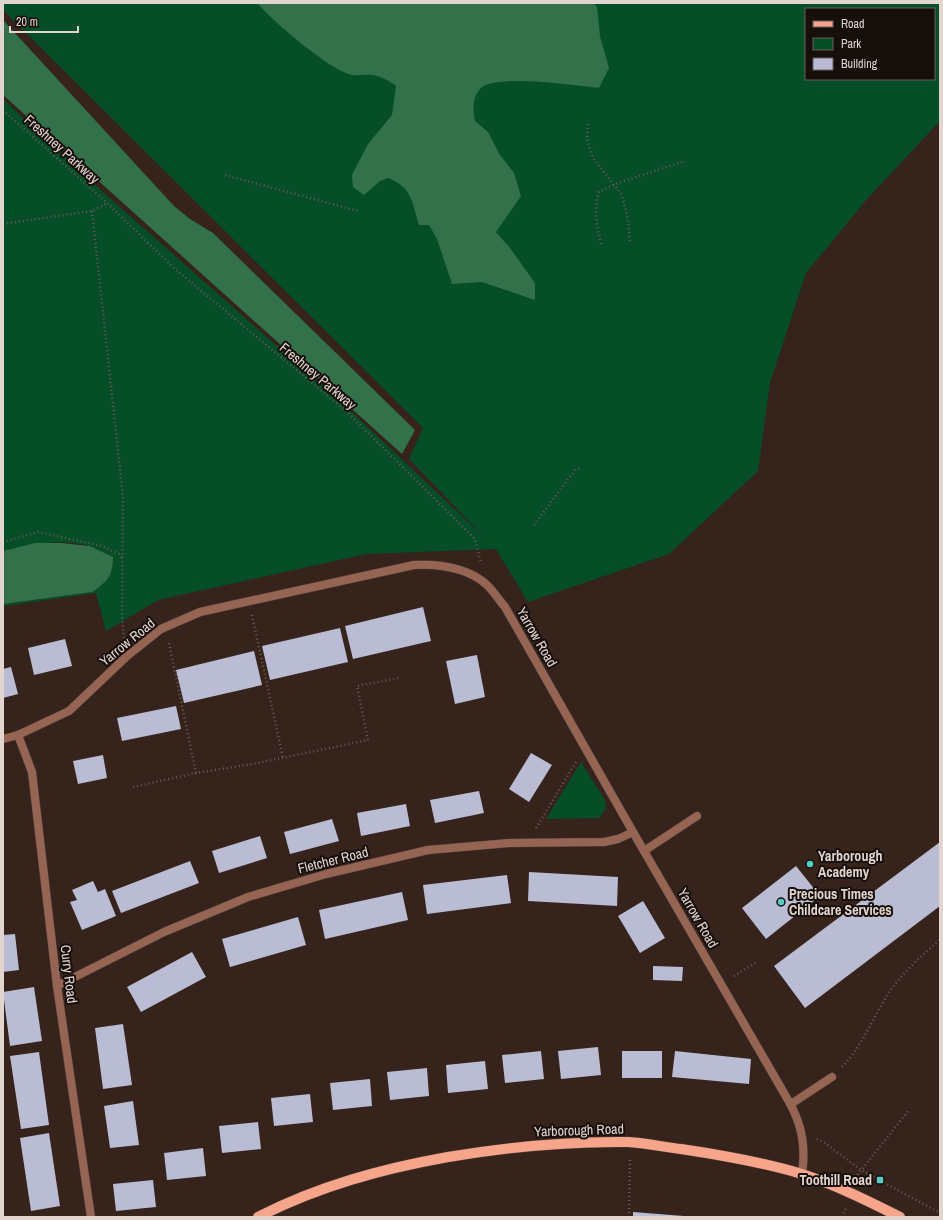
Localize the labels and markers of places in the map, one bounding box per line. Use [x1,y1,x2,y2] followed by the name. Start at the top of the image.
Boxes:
[818,847,882,881] place label: Yarborough Academy
[805,859,815,869] marker: Yarborough Academy
[789,885,892,919] place label: Precious Times Childcare Services
[776,897,786,907] marker: Precious Times Childcare Services
[799,1171,872,1189] place label: Toothill Road
[875,1175,885,1185] marker: Toothill Road

